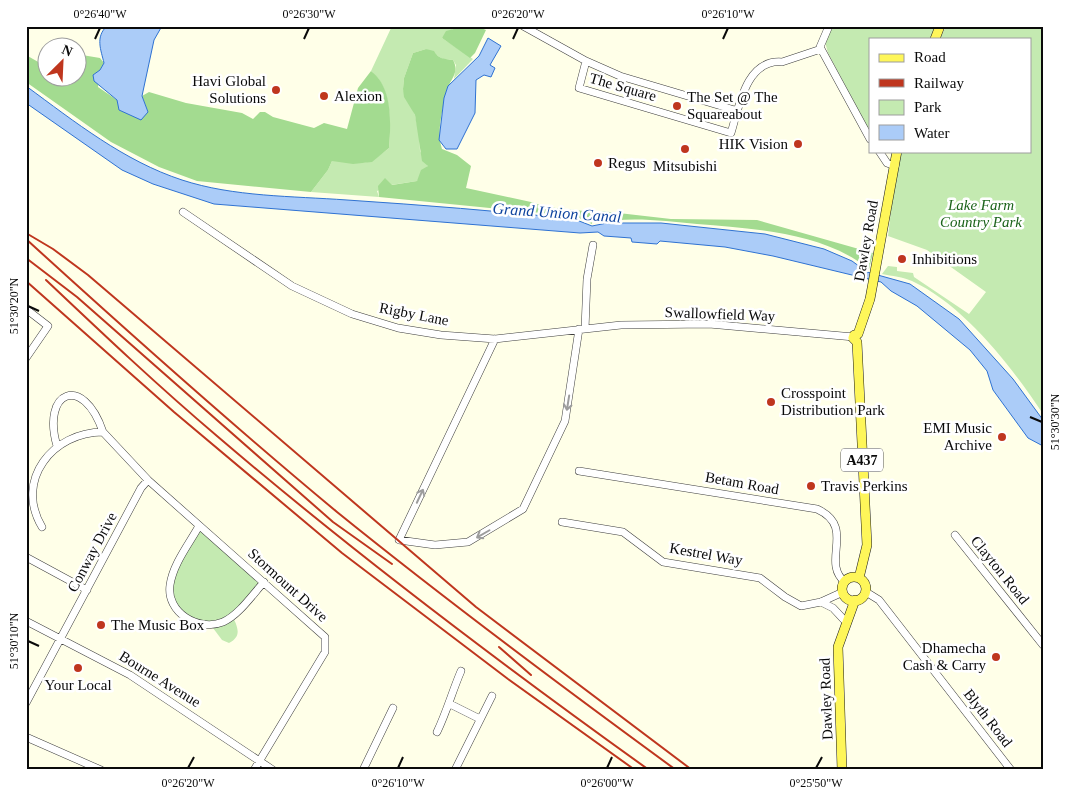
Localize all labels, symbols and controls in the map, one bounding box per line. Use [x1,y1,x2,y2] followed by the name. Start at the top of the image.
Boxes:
[73,7,127,21] text: 0°26'40"W
[282,7,336,21] text: 0°26'30"W
[491,7,545,21] text: 0°26'20"W
[701,7,755,21] text: 0°26'10"W
[38,38,88,88] north arrow
[869,38,1032,152] legend
[59,42,75,59] text: N
[914,49,946,65] text: Road
[588,70,659,104] street label: The Square
[192,73,266,106] place label: Havi Global Solutions
[914,75,964,91] text: Railway
[270,84,282,96] marker: Havi Global Solutions
[334,88,383,104] place label: Alexion
[687,89,778,122] place label: The Set @ The Squareabout
[318,90,330,102] marker: Alexion
[914,99,942,115] text: Park
[671,100,683,112] marker: The Set @ The Squareabout
[914,125,949,141] text: Water
[719,136,788,152] place label: HIK Vision
[792,138,804,150] marker: HIK Vision
[679,143,691,155] marker: Mitsubishi
[608,155,646,171] place label: Regus
[592,157,604,169] marker: Regus
[653,158,717,174] place label: Mitsubishi
[940,197,1022,230] park label: Lake Farm Country Park
[851,199,881,283] street label: Dawley Road
[492,200,622,226] water label: Grand Union Canal
[912,251,977,267] place label: Inhibitions
[896,253,908,265] marker: Inhibitions
[7,277,21,334] text: 51°30'20"N
[378,299,450,329] street label: Rigby Lane
[664,304,776,324] street label: Swallowfield Way
[781,385,885,418] place label: Crosspoint Distribution Park
[1048,393,1062,450] text: 51°30'30"N
[563,395,573,411] one-way arrow
[765,396,777,408] marker: Crosspoint Distribution Park
[923,420,992,453] place label: EMI Music Archive
[996,431,1008,443] marker: EMI Music Archive
[841,448,883,472] road number: A437
[704,469,781,497] street label: Betam Road
[821,478,908,494] place label: Travis Perkins
[805,480,817,492] marker: Travis Perkins
[416,489,426,504] one-way arrow
[64,509,120,595] street label: Conway Drive
[476,529,490,539] one-way arrow
[968,533,1033,608] street label: Clayton Road
[668,540,744,568] street label: Kestrel Way
[245,545,331,625] street label: Stormount Drive
[7,612,21,669] text: 51°30'10"N
[111,617,205,633] place label: The Music Box
[95,619,107,631] marker: The Music Box
[903,640,986,673] place label: Dhamecha Cash & Carry
[116,648,204,711] street label: Bourne Avenue
[990,651,1002,663] marker: Dhamecha Cash & Carry
[817,657,835,740] street label: Dawley Road
[72,662,84,674] marker: Your Local
[44,677,112,693] place label: Your Local
[961,686,1016,750] street label: Blyth Road
[161,776,215,790] text: 0°26'20"W
[371,776,425,790] text: 0°26'10"W
[580,776,634,790] text: 0°26'00"W
[789,776,843,790] text: 0°25'50"W

